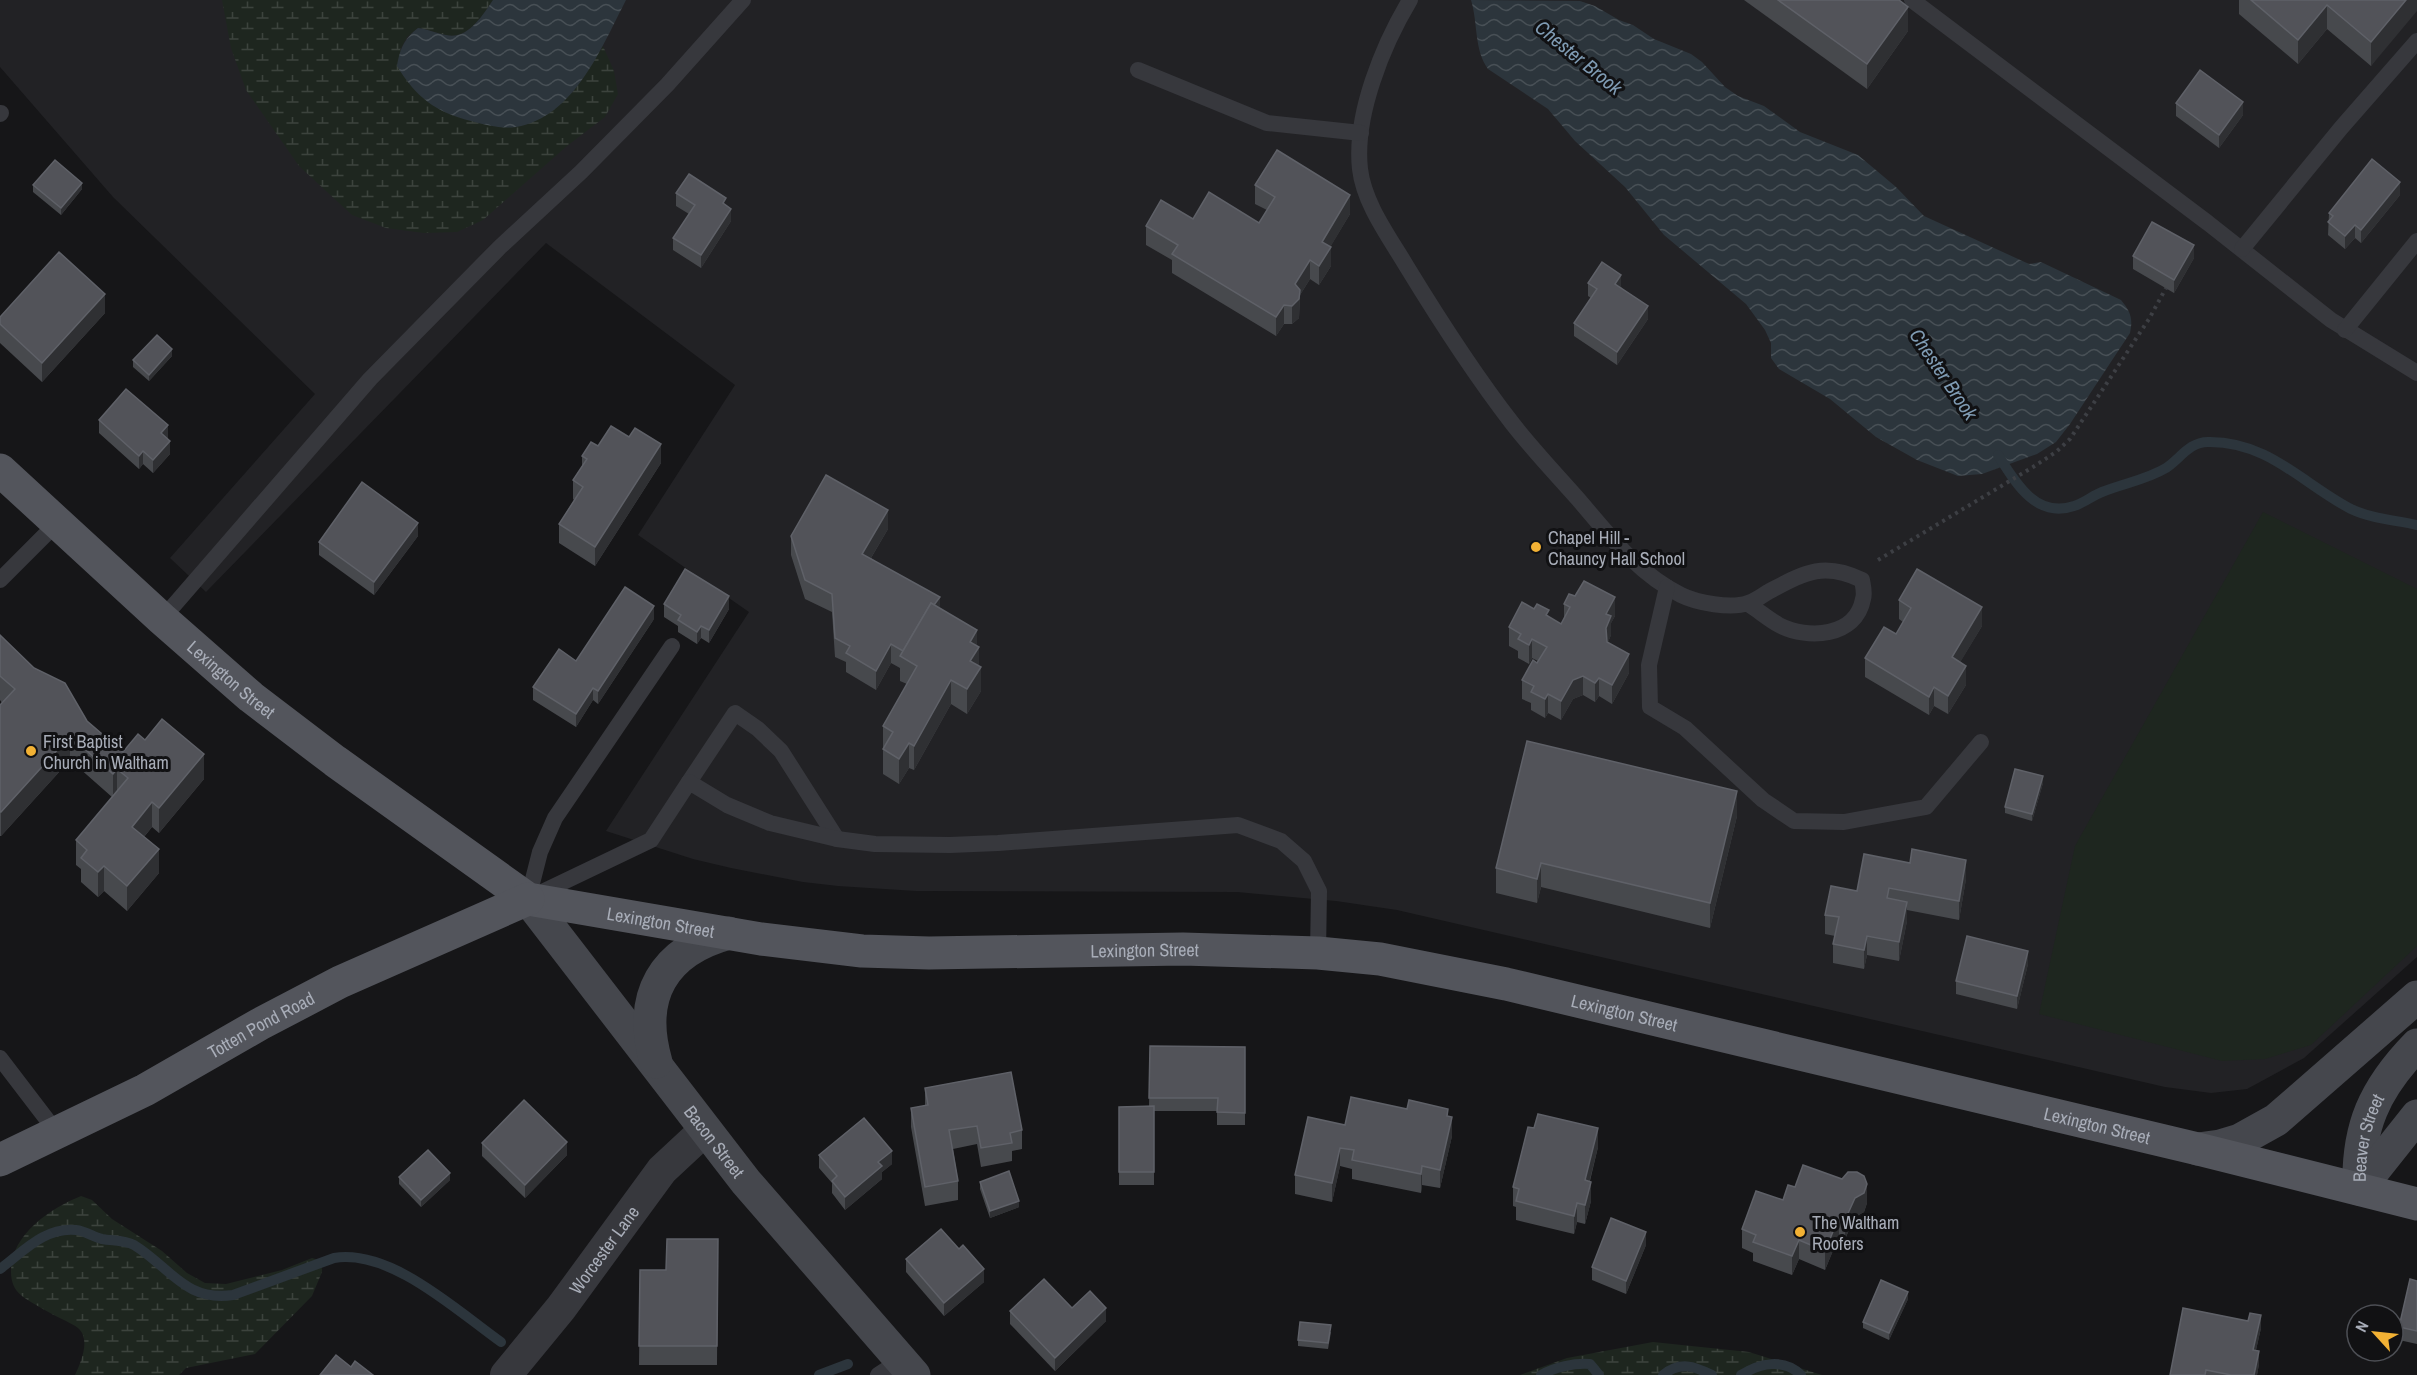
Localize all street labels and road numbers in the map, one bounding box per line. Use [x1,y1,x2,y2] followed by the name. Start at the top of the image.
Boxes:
[182,634,281,724] street label: Lexington Street
[605,900,716,943] street label: Lexington Street
[1090,936,1199,963] street label: Lexington Street
[203,985,319,1064] street label: Totten Pond Road
[1569,987,1680,1037] street label: Lexington Street
[2346,1089,2390,1182] street label: Beaver Street
[679,1100,751,1183] street label: Bacon Street
[2041,1100,2153,1150] street label: Lexington Street
[563,1200,645,1299] street label: Worcester Lane

